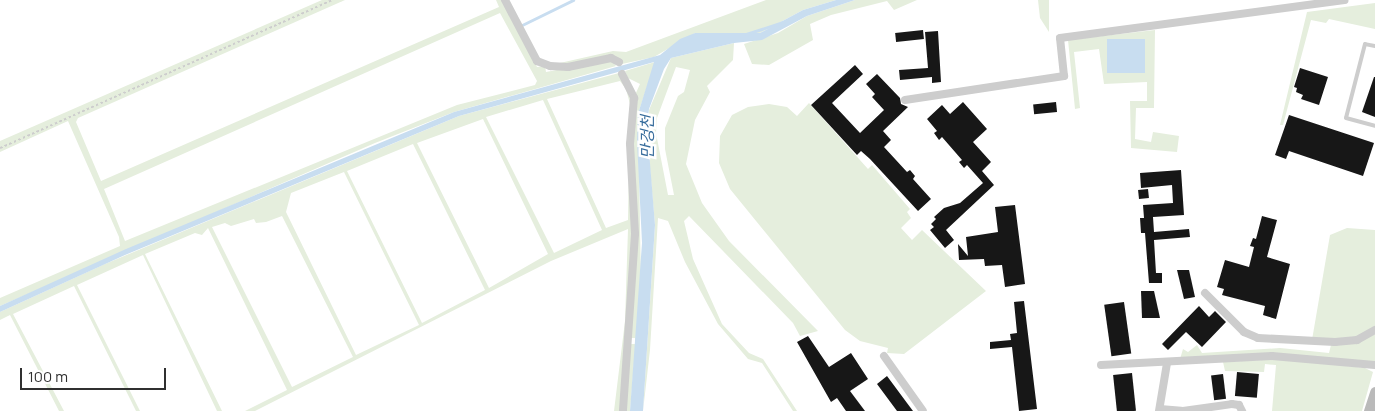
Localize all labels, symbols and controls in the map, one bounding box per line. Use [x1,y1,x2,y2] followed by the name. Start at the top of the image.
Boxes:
[637,115,657,159] water label: 만겅천
[22,358,169,390] scale bar
[28,366,68,387] text: 100 m

